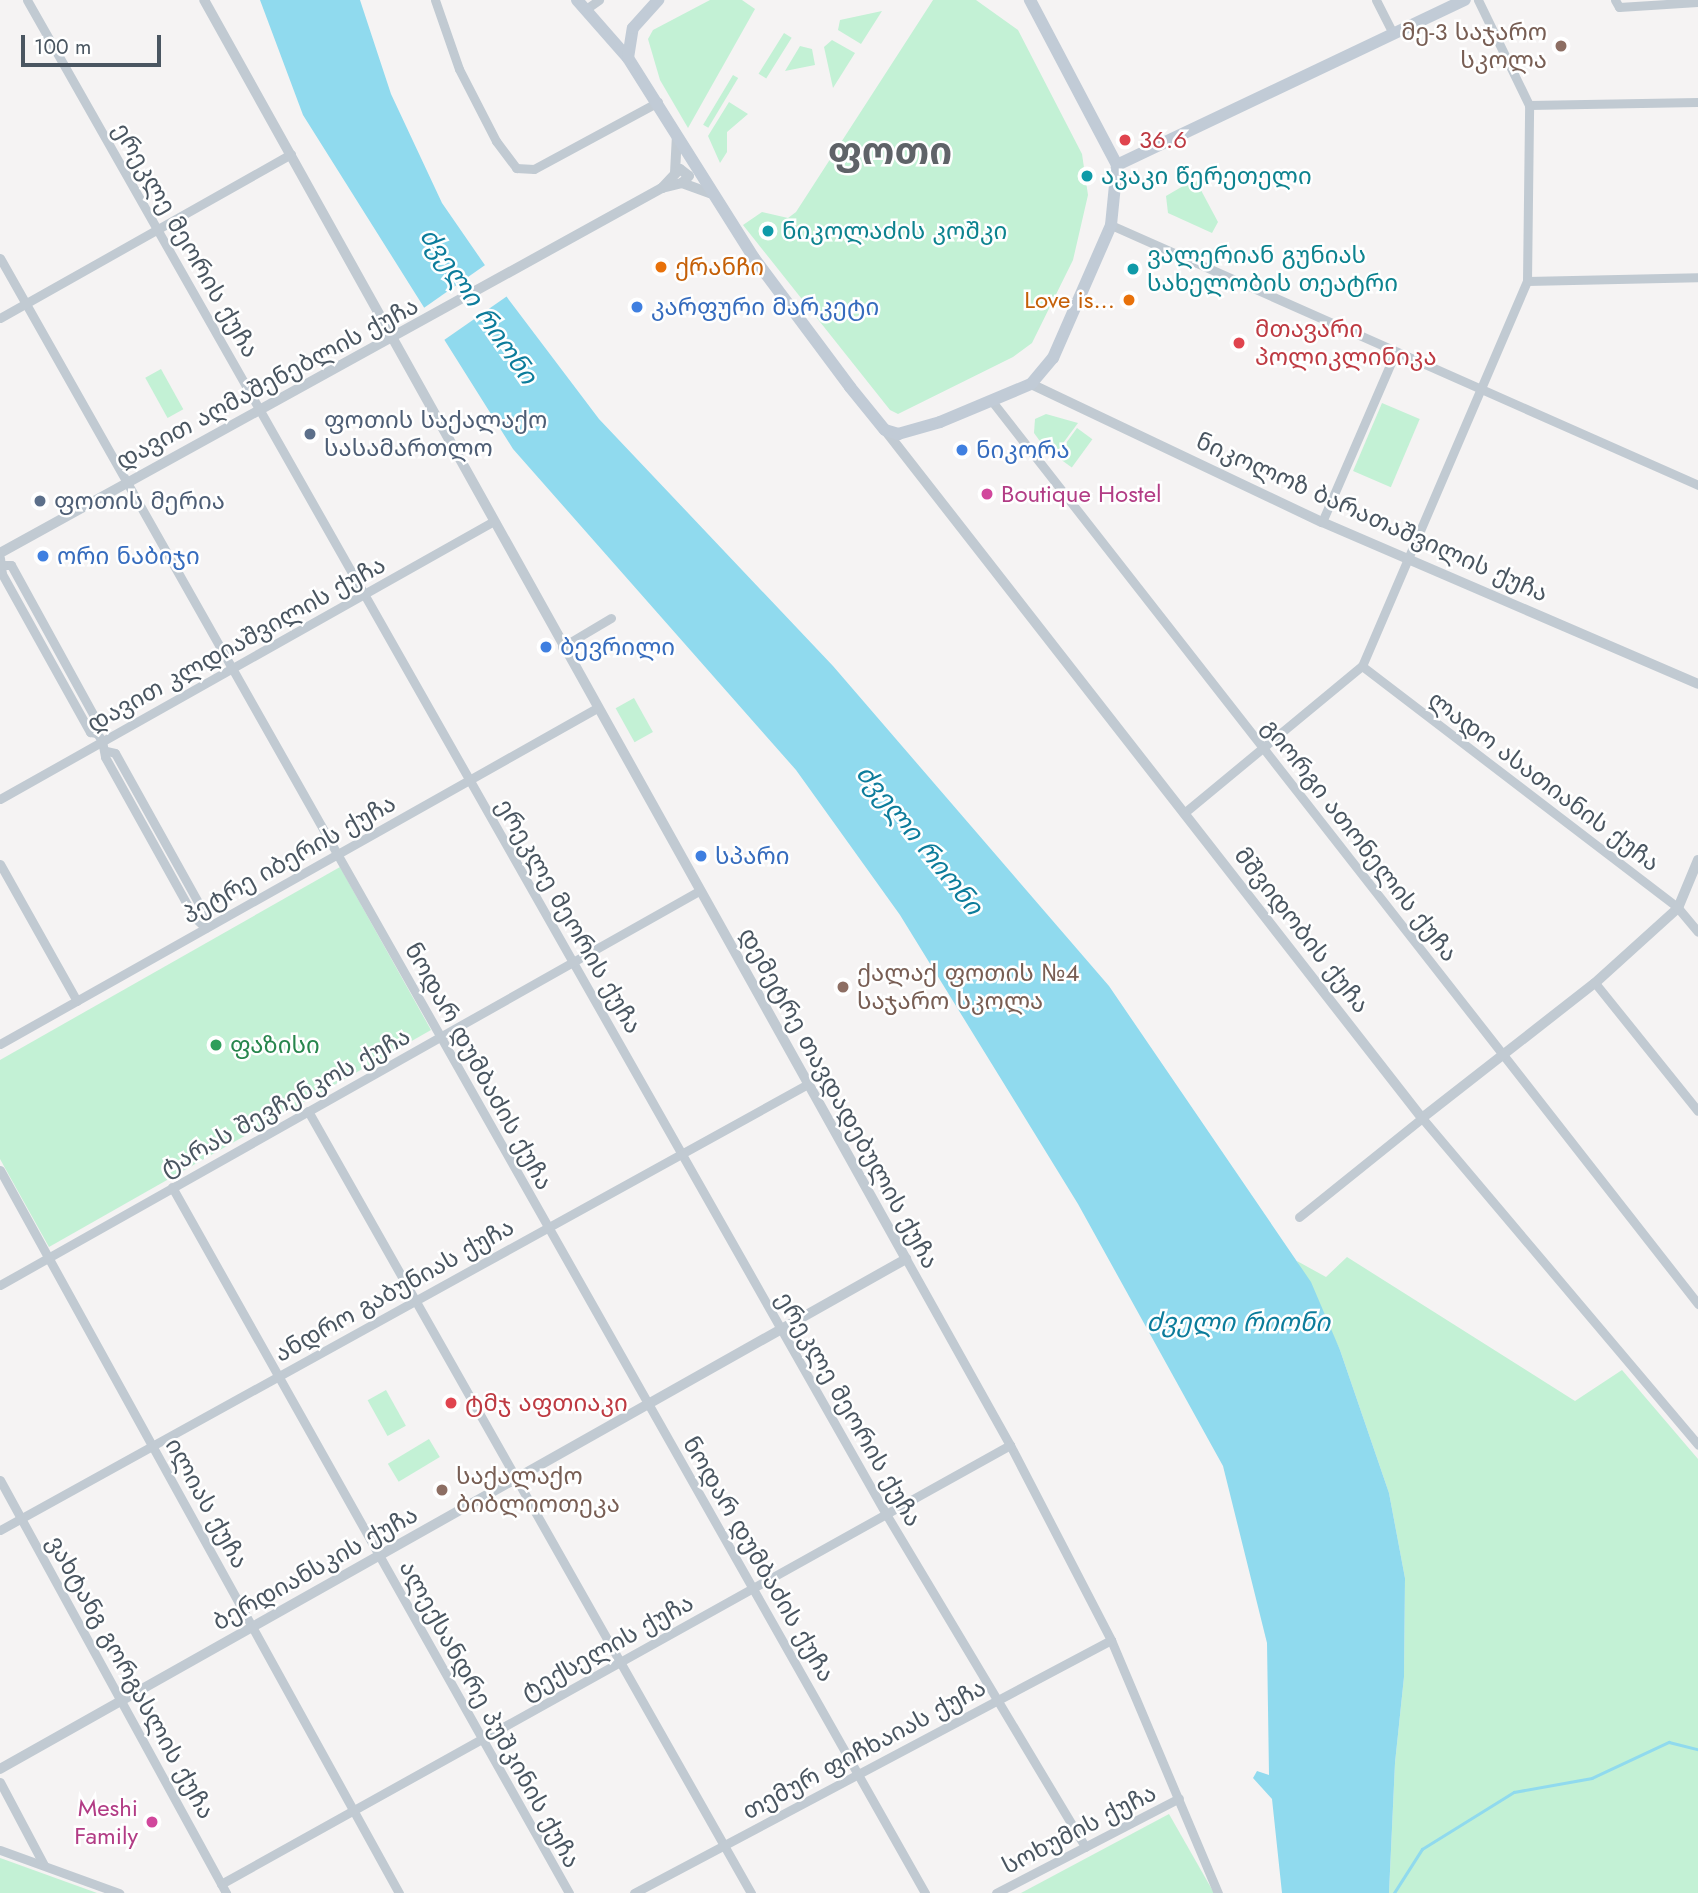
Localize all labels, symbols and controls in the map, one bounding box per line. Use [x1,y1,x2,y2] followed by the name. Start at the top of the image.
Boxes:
[1401,18,1547,74] place label: მე-3 საჯარო სკოლა
[24,21,164,65] scale bar
[34,32,91,62] text: 100 m
[1553,38,1569,54] marker: მე-3 საჯარო სკოლა
[107,117,265,363] street label: ერეკლე მეორის ქუჩა
[1139,126,1187,154] place label: 36.6
[828,128,952,174] district label: ფოთი
[1117,132,1133,148] marker: 36.6
[1101,162,1312,190] place label: აკაკი წერეთელი
[1079,168,1095,184] marker: აკაკი წერეთელი
[782,217,1007,245] place label: ნიკოლაძის კოშკი
[412,222,544,390] water label: ძველი რიონი
[760,223,776,239] marker: ნიკოლაძის კოშკი
[1147,241,1398,297] place label: ვალერიან გუნიას სახელობის თეატრი
[675,253,764,281] place label: ქრანჩი
[653,259,669,275] marker: ქრანჩი
[1125,261,1141,277] marker: ვალერიან გუნიას სახელობის თეატრი
[1024,286,1115,314] place label: Love is...
[111,291,423,475] street label: დავით აღმაშენებლის ქუჩა
[1121,292,1137,308] marker: Love is...
[651,293,879,321] place label: კარფური მარკეტი
[629,299,645,315] marker: კარფური მარკეტი
[1255,315,1437,371] place label: მთავარი პოლიკლინიკა
[1229,333,1249,353] marker: მთავარი პოლიკლინიკა
[324,406,547,462] place label: ფოთის საქალაქო სასამართლო
[302,426,318,442] marker: ფოთის საქალაქო სასამართლო
[1192,426,1552,608] street label: ნიკოლოზ ბარათაშვილის ქუჩა
[976,436,1070,464] place label: ნიკორა
[954,442,970,458] marker: ნიკორა
[1001,480,1162,508] place label: Boutique Hostel
[979,486,995,502] marker: Boutique Hostel
[54,487,225,515] place label: ფოთის მერია
[32,493,48,509] marker: ფოთის მერია
[57,542,200,570] place label: ორი ნაბიჯი
[35,548,51,564] marker: ორი ნაბიჯი
[82,550,390,738] street label: დავით კლდიაშვილის ქუჩა
[560,633,675,661] place label: ბევრილი
[538,639,554,655] marker: ბევრილი
[1423,685,1665,877] street label: ლადო ასათიანის ქუჩა
[1256,713,1464,967] street label: გიორგი ათონელის ქუჩა
[849,759,989,921] water label: ძველი რიონი
[177,788,401,930] street label: პეტრე იბერის ქუჩა
[490,793,648,1039] street label: ერეკლე მეორის ქუჩა
[1228,841,1376,1019] street label: მშვიდობის ქუჩა
[715,842,790,870] place label: სპარი
[693,848,709,864] marker: სპარი
[733,923,945,1273] street label: დემეტრე თავდადებულის ქუჩა
[399,937,559,1195] street label: ნოდარ დუმბაძის ქუჩა
[857,959,1079,1015] place label: ქალაქ ფოთის №4 საჯარო სკოლა
[835,979,851,995] marker: ქალაქ ფოთის №4 საჯარო სკოლა
[155,1021,415,1183] street label: ტარას შევჩენკოს ქუჩა
[230,1031,320,1059] place label: ფაზისი
[208,1037,224,1053] marker: ფაზისი
[269,1212,519,1368] street label: ანდრო გაბუნიას ქუჩა
[770,1286,928,1532] street label: ერეკლე მეორის ქუჩა
[1146,1307,1330,1339] water label: ძველი რიონი
[465,1389,628,1417] place label: ტმჯ აფთიაკი
[443,1395,459,1411] marker: ტმჯ აფთიაკი
[677,1431,841,1687] street label: ნოდარ დუმბაძის ქუჩა
[159,1433,255,1573] street label: ილიას ქუჩა
[456,1462,620,1518] place label: საქალაქო ბიბლიოთეკა
[434,1482,450,1498] marker: საქალაქო ბიბლიოთეკა
[207,1500,423,1636] street label: ბერდიანსკის ქუჩა
[41,1530,221,1824] street label: ვახტანგ გორგასლის ქუჩა
[393,1555,587,1873] street label: ალექსანდრე პუშკინის ქუჩა
[516,1588,698,1706] street label: ტექსელის ქუჩა
[737,1673,991,1825] street label: თემურ ფიჩხაიას ქუჩა
[997,1778,1161,1880] street label: სოხუმის ქუჩა
[74,1794,138,1850] place label: Meshi Family
[144,1814,160,1830] marker: Meshi Family

